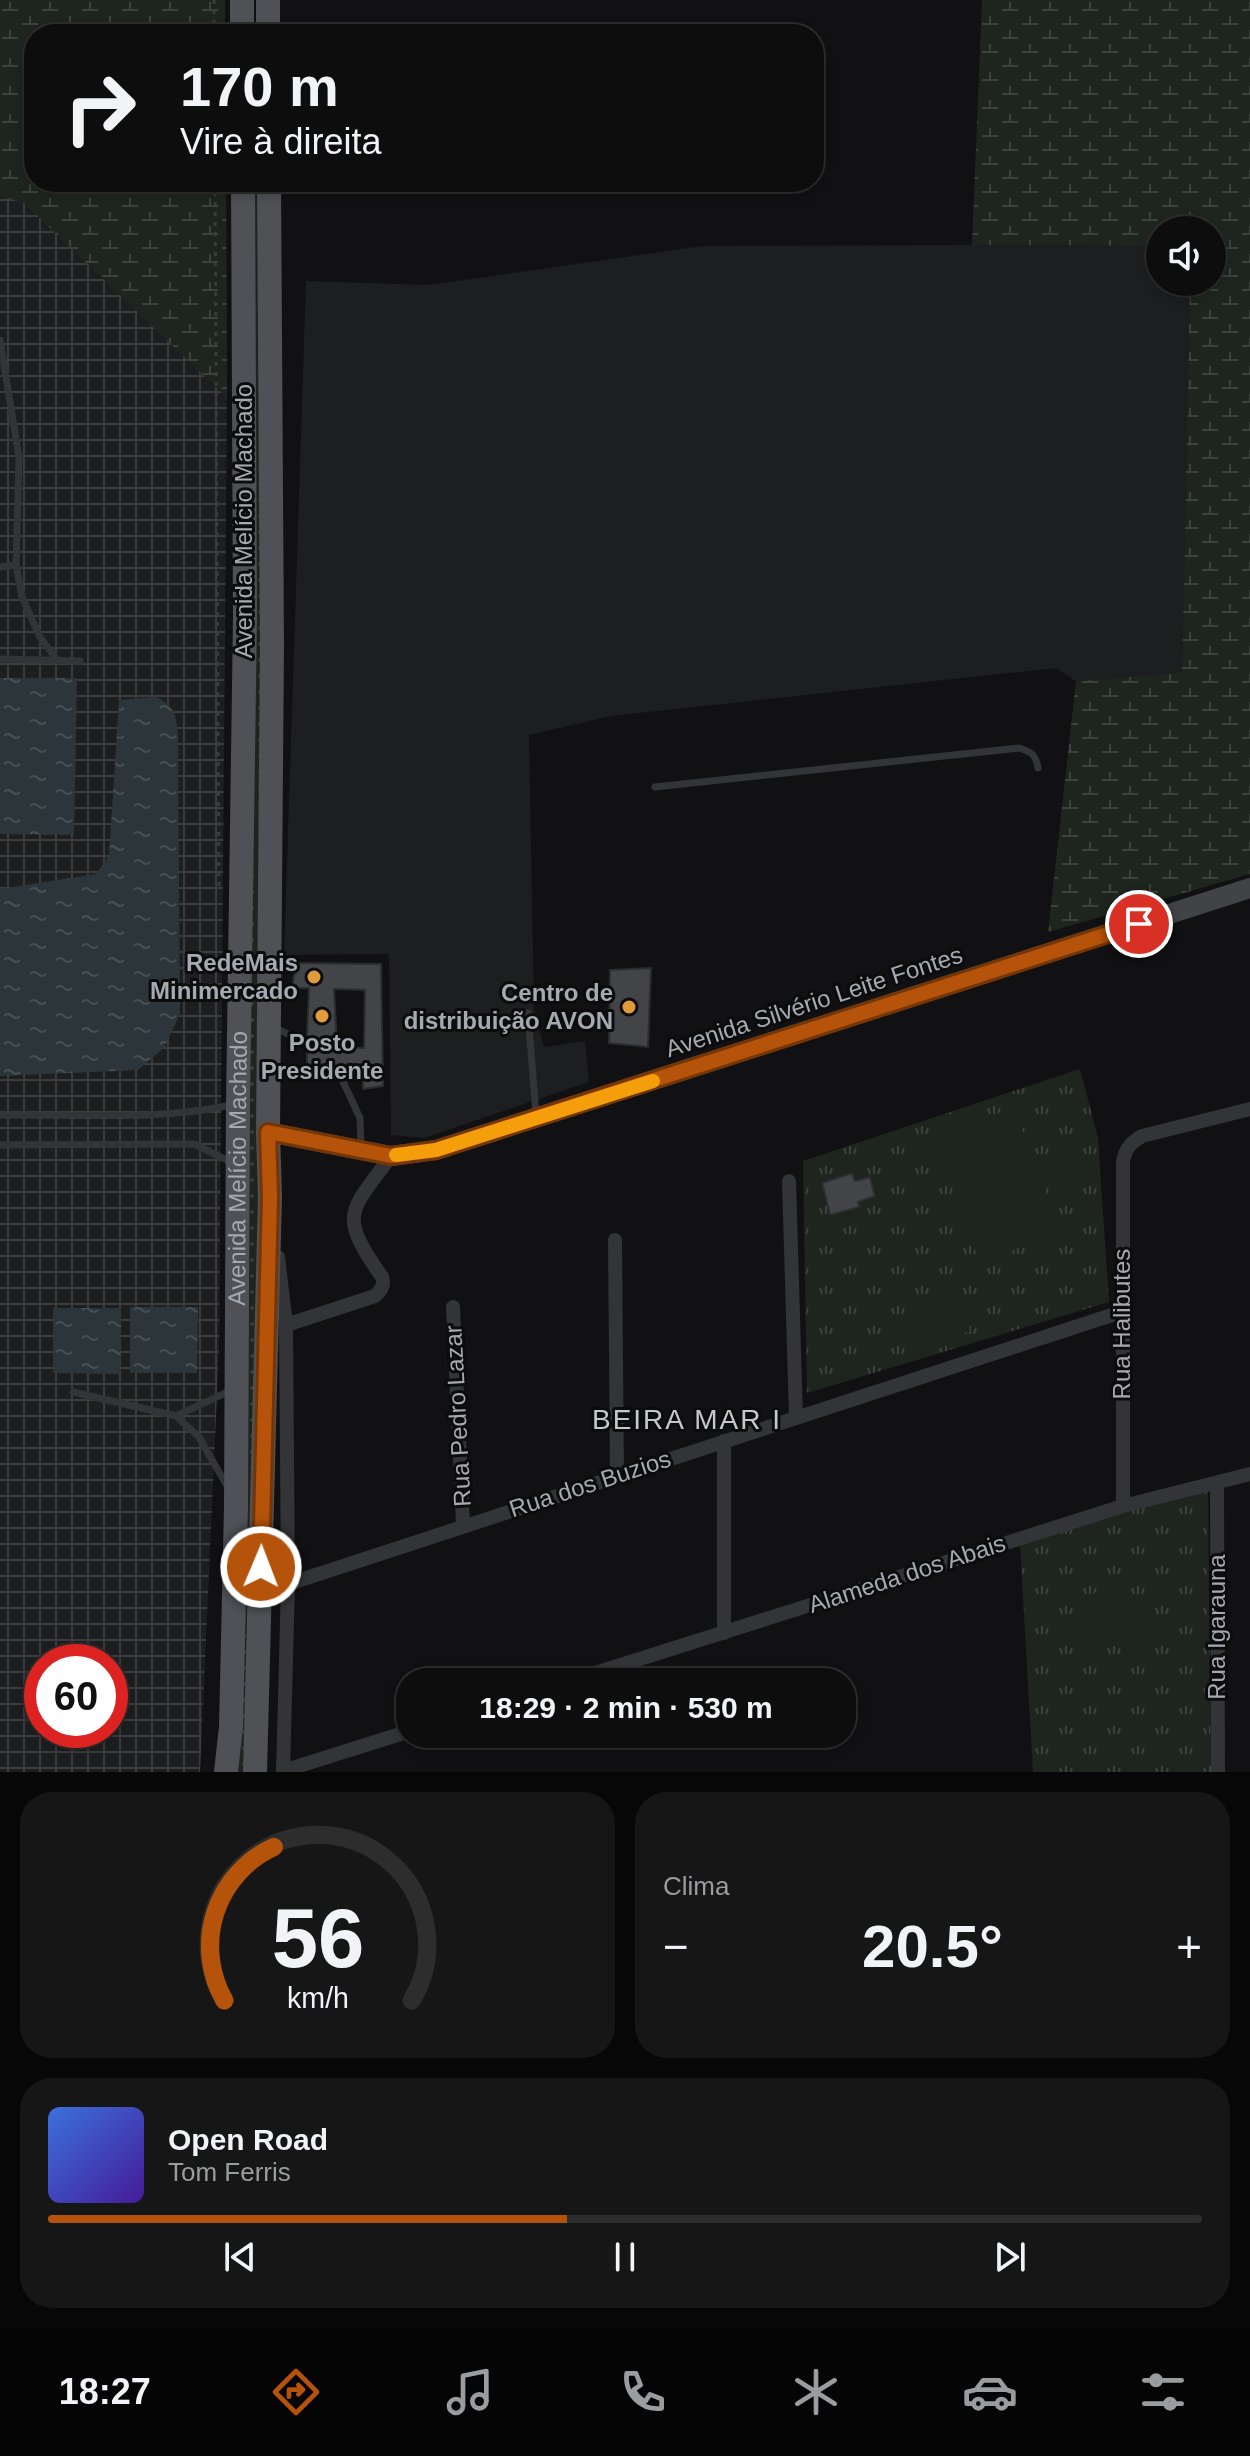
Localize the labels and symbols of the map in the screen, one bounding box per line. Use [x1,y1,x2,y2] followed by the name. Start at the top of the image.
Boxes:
[230,384,257,658] street label: Avenida Melício Machado
[1105,890,1173,958] pin
[662,941,966,1062] street label: Avenida Silvério Leite Fontes
[150,949,298,1004] place label: RedeMais Minimercado
[305,968,323,986] marker: RedeMais Minimercado
[404,979,613,1034] place label: Centro de distribuição AVON
[620,998,638,1016] marker: Centro de distribuição AVON
[313,1007,331,1025] marker: Posto Presidente
[261,1029,383,1084] place label: Posto Presidente
[223,1031,252,1306] street label: Avenida Melício Machado
[1108,1249,1135,1399] street label: Rua Halibutes
[439,1325,476,1507] street label: Rua Pedro Lazar
[592,1404,782,1435] district label: BEIRA MAR I
[506,1445,674,1522] street label: Rua dos Buzios
[219,1525,303,1609] position arrow
[805,1529,1009,1618] street label: Alameda dos Abais
[1203,1554,1230,1700] street label: Rua Igarauna
[24,1644,128,1748] speed limit sign: 60

